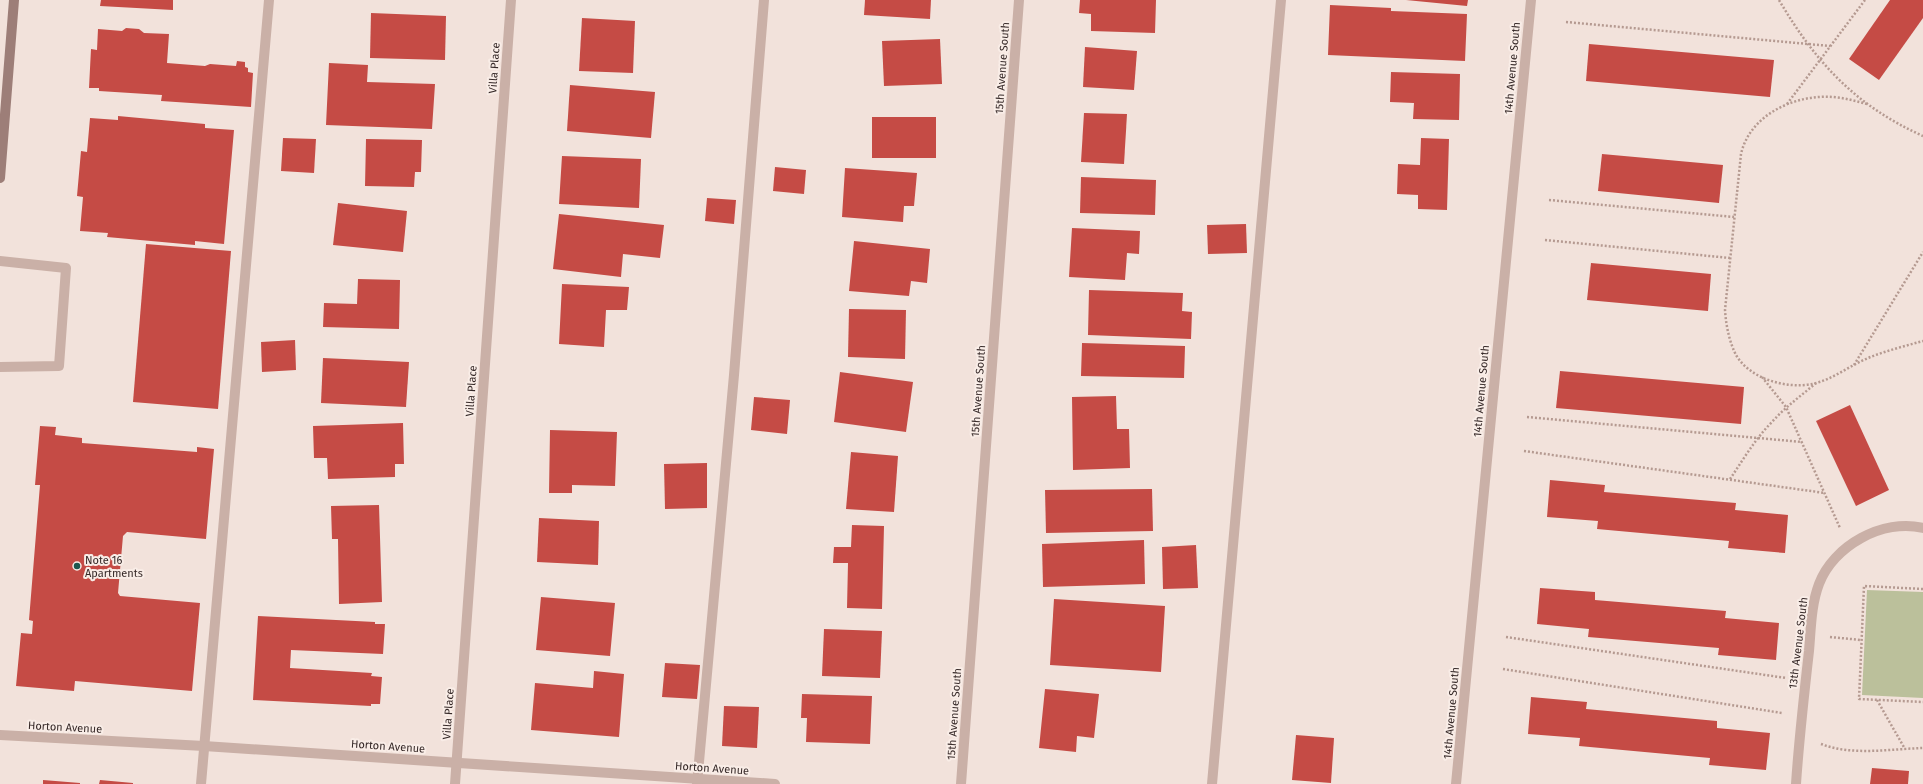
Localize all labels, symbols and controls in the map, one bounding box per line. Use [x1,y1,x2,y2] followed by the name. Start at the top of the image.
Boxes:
[1502,21,1523,115] street label: 14th Avenue South
[993,22,1012,114] street label: 15th Avenue South
[486,42,503,94] street label: Villa Place
[1471,344,1492,438] street label: 14th Avenue South
[969,345,988,437] street label: 15th Avenue South
[463,365,480,417] street label: Villa Place
[85,554,143,580] place label: Note 16 Apartments
[72,561,82,571] marker: Note 16 Apartments
[1786,596,1811,690] street label: 13th Avenue South
[1441,666,1462,760] street label: 14th Avenue South
[945,668,964,760] street label: 15th Avenue South
[440,688,457,740] street label: Villa Place
[28,719,102,736] street label: Horton Avenue
[350,737,425,756] street label: Horton Avenue
[674,759,749,778] street label: Horton Avenue

